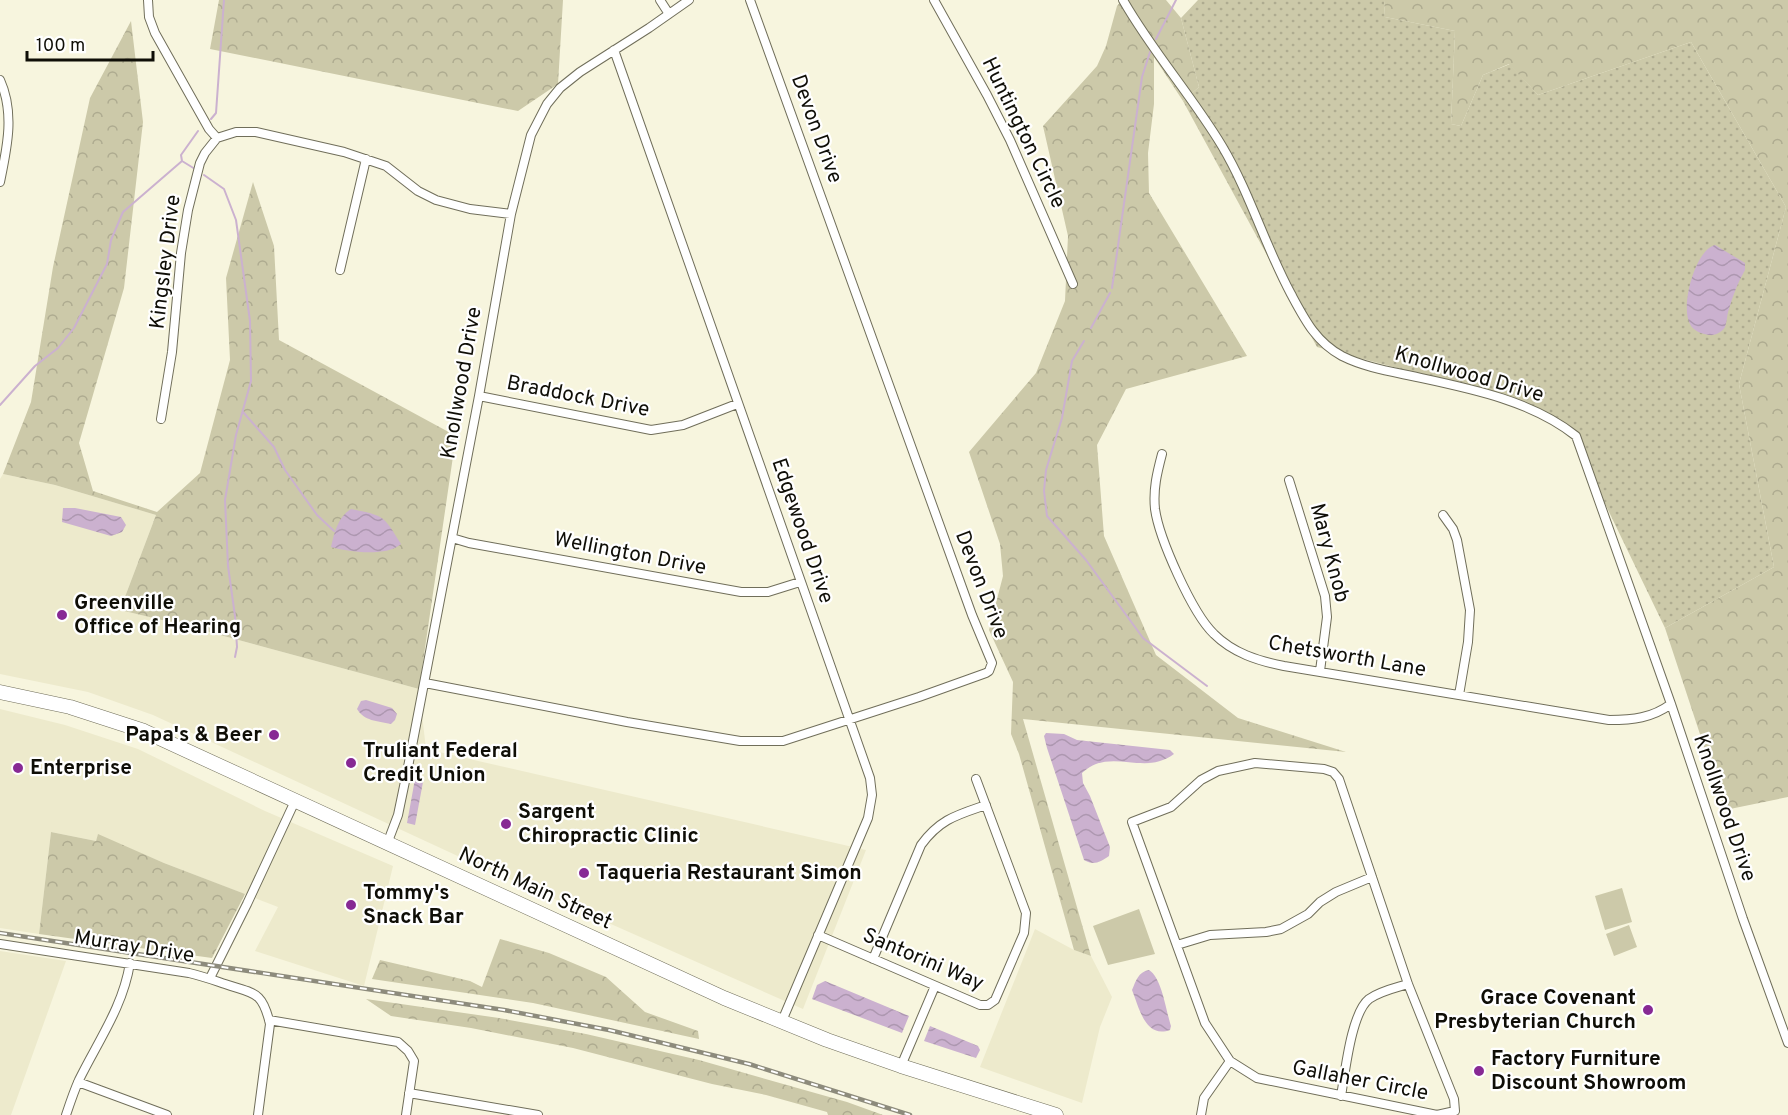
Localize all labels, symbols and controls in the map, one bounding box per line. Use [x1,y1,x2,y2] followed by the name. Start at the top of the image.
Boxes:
[27,24,153,62] scale bar
[36,35,85,58] text: 100 m
[975,53,1071,213] street label: Huntington Circle
[784,71,848,187] street label: Devon Drive
[144,193,188,331] street label: Kingsley Drive
[435,305,489,461] street label: Knollwood Drive
[1391,341,1547,409] street label: Knollwood Drive
[504,370,652,424] street label: Braddock Drive
[765,455,839,607] street label: Edgewood Drive
[1303,500,1355,606] street label: Mary Knob
[552,526,708,582] street label: Wellington Drive
[948,527,1014,643] street label: Devon Drive
[74,590,241,641] place label: Greenville Office of Hearing
[55,608,69,622] marker: Greenville Office of Hearing
[1266,630,1428,684] street label: Chetsworth Lane
[125,722,262,749] place label: Papa's & Beer
[267,728,281,742] marker: Papa's & Beer
[1686,731,1762,885] street label: Knollwood Drive
[363,738,518,789] place label: Truliant Federal Credit Union
[30,755,132,782] place label: Enterprise
[344,756,358,770] marker: Truliant Federal Credit Union
[11,761,25,775] marker: Enterprise
[518,799,699,850] place label: Sargent Chiropractic Clinic
[499,817,513,831] marker: Sargent Chiropractic Clinic
[454,842,616,936] street label: North Main Street
[596,860,862,887] place label: Taqueria Restaurant Simon
[577,866,591,880] marker: Taqueria Restaurant Simon
[363,880,464,931] place label: Tommy's Snack Bar
[344,898,358,912] marker: Tommy's Snack Bar
[858,922,988,998] street label: Santorini Way
[72,924,196,970] street label: Murray Drive
[1434,985,1636,1036] place label: Grace Covenant Presbyterian Church
[1641,1003,1655,1017] marker: Grace Covenant Presbyterian Church
[1491,1046,1686,1097] place label: Factory Furniture Discount Showroom
[1290,1055,1430,1107] street label: Gallaher Circle
[1472,1064,1486,1078] marker: Factory Furniture Discount Showroom

